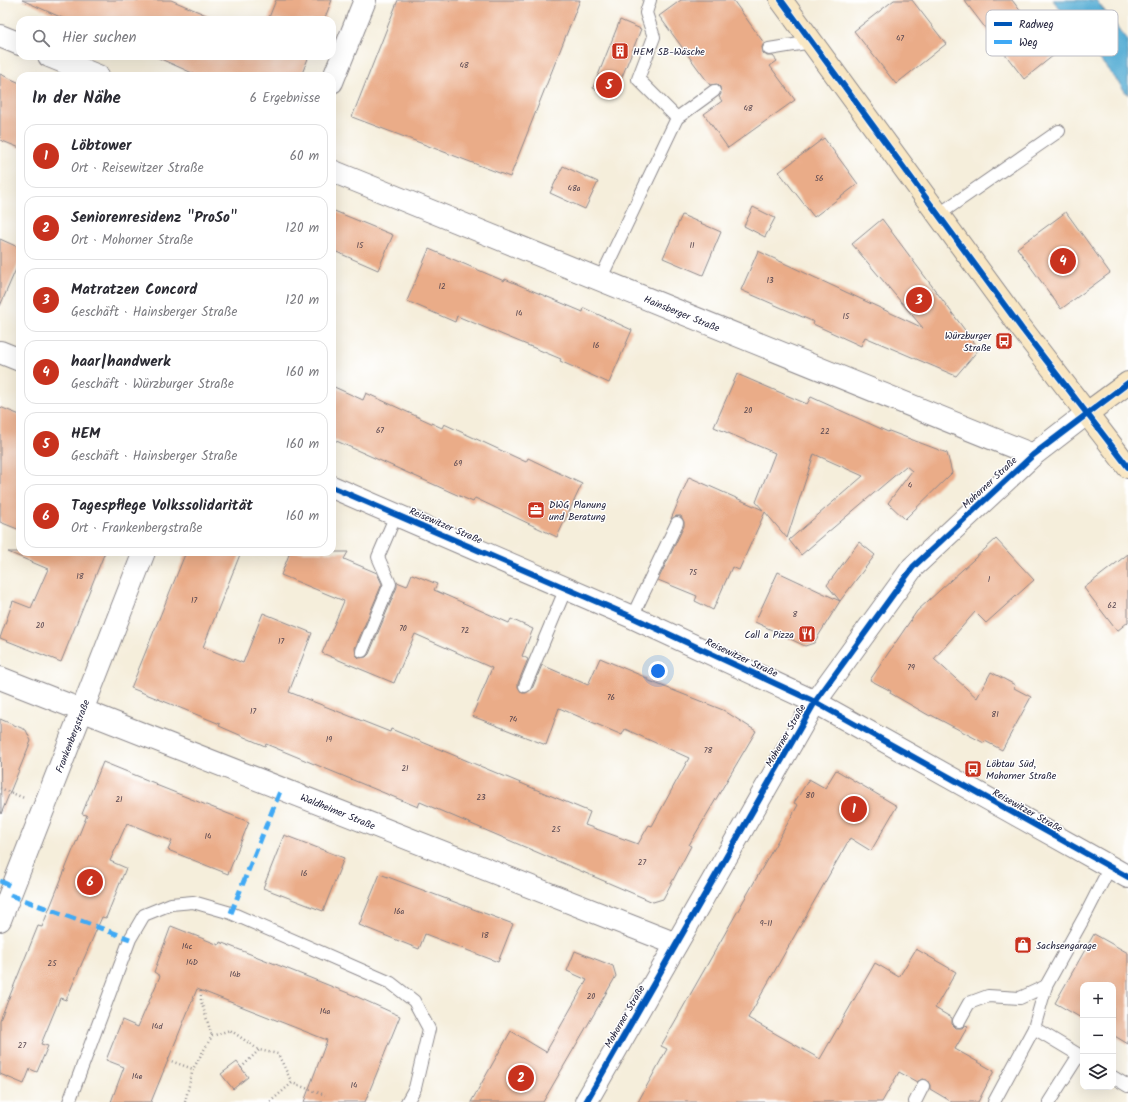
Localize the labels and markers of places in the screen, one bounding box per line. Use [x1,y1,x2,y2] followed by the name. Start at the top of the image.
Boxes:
[610,41,630,61] building icon: HEM SB-Wäsche
[633,44,705,60] place label: HEM SB-Wäsche
[596,70,622,100] pin: 5
[1050,246,1076,276] pin: 4
[906,285,932,315] pin: 3
[945,328,992,356] place label: Würzburger Straße
[994,331,1014,351] bus stop icon: Würzburger Straße
[549,497,606,525] place label: DWG Planung und Beratung
[526,500,546,520] office icon: DWG Planung und Beratung
[797,624,817,644] restaurant icon: Call a Pizza
[744,627,794,643] place label: Call a Pizza
[986,756,1057,784] place label: Löbtau Süd, Mohorner Straße
[963,759,983,779] bus stop icon: Löbtau Süd, Mohorner Straße
[841,794,867,824] pin: 1
[77,867,103,897] pin: 6
[1013,935,1033,955] shop icon: Sachsengarage
[1036,938,1097,954] place label: Sachsengarage
[508,1063,534,1093] pin: 2

